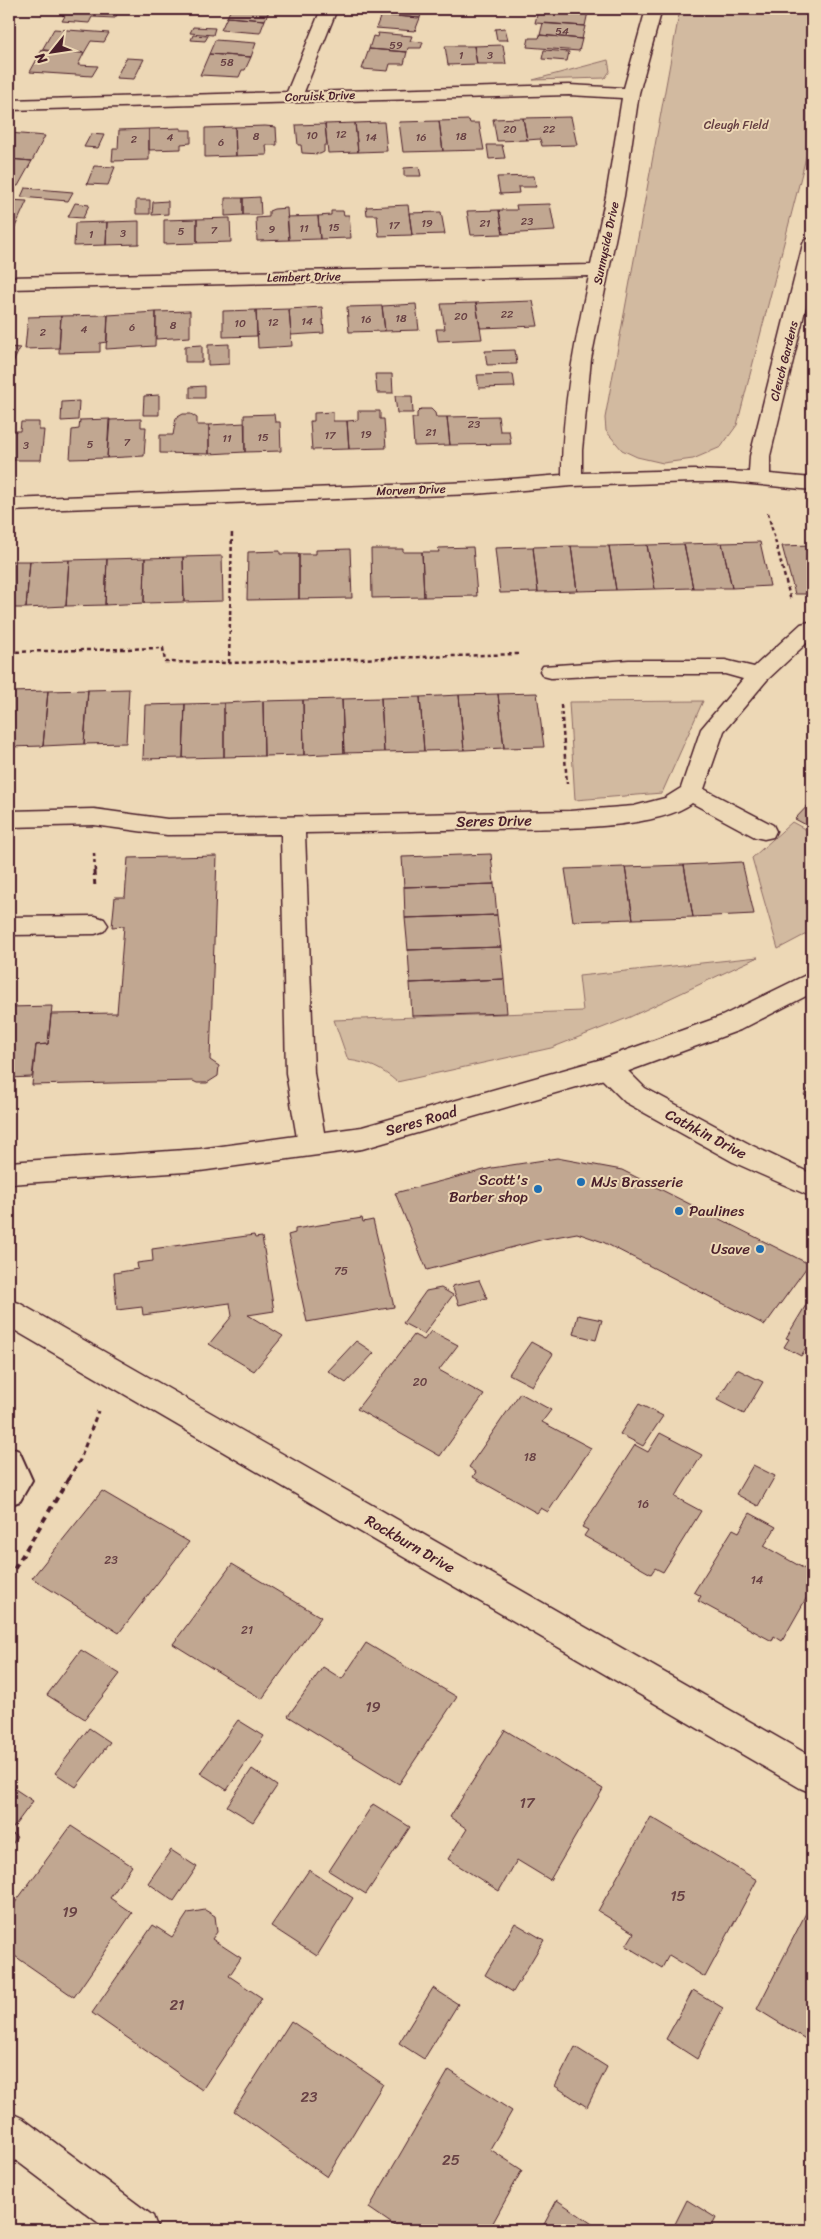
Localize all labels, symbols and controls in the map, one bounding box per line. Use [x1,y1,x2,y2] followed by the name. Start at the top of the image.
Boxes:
[555,22,569,41] house number: 54
[28,28,78,78] north arrow
[389,36,403,55] house number: 59
[459,46,464,65] house number: 1
[487,46,493,65] house number: 3
[28,48,55,70] text: N
[220,53,234,72] house number: 58
[284,84,356,108] street label: Coruisk Drive
[704,114,769,136] park label: Cleugh Field
[503,120,517,139] house number: 20
[543,120,556,139] house number: 22
[335,125,347,144] house number: 12
[306,126,318,145] house number: 10
[253,127,260,146] house number: 8
[455,127,467,146] house number: 18
[167,128,174,147] house number: 4
[365,128,377,147] house number: 14
[416,128,426,147] house number: 16
[131,130,138,149] house number: 2
[218,133,224,152] house number: 6
[586,200,626,286] street label: Sunnyside Drive
[521,212,533,231] house number: 23
[421,214,433,233] house number: 19
[479,214,491,233] house number: 21
[389,216,400,235] house number: 17
[328,218,340,237] house number: 15
[299,219,309,238] house number: 11
[269,220,276,239] house number: 9
[211,221,218,240] house number: 7
[178,222,185,241] house number: 5
[120,224,126,243] house number: 3
[89,225,94,244] house number: 1
[267,265,341,289] street label: Lembert Drive
[501,305,514,324] house number: 22
[454,307,468,326] house number: 20
[395,309,407,328] house number: 18
[361,310,371,329] house number: 16
[301,312,313,331] house number: 14
[267,313,279,332] house number: 12
[234,314,246,333] house number: 10
[170,316,177,335] house number: 8
[129,318,135,337] house number: 6
[763,318,805,403] street label: Cleuch Gardens
[81,320,88,339] house number: 4
[40,323,47,342] house number: 2
[468,415,480,434] house number: 23
[425,423,437,442] house number: 21
[360,425,372,444] house number: 19
[325,426,336,445] house number: 17
[257,428,269,447] house number: 15
[222,429,232,448] house number: 11
[124,433,131,452] house number: 7
[87,435,94,454] house number: 5
[23,436,29,455] house number: 3
[376,478,446,502] street label: Morven Drive
[456,807,532,835] street label: Seres Drive
[382,1098,461,1144] street label: Seres Road
[660,1102,752,1167] street label: Cathkin Drive
[449,1167,528,1210] place label: Scott's Barber shop
[591,1169,683,1195] place label: MJs Brasserie
[575,1176,587,1188] marker: MJs Brasserie
[532,1183,544,1195] marker: Scott's Barber shop
[689,1198,745,1224] place label: Paulines
[673,1205,685,1217] marker: Paulines
[711,1236,750,1262] place label: Usave
[754,1243,766,1255] marker: Usave
[334,1260,348,1282] house number: 75
[413,1371,428,1393] house number: 20
[524,1446,536,1468] house number: 18
[637,1493,649,1515] house number: 16
[360,1508,460,1580] street label: Rockburn Drive
[104,1549,118,1571] house number: 23
[751,1569,764,1591] house number: 14
[241,1619,253,1641] house number: 21
[365,1694,381,1720] house number: 19
[519,1790,536,1816] house number: 17
[670,1883,686,1909] house number: 15
[62,1899,78,1925] house number: 19
[169,1992,185,2018] house number: 21
[301,2084,317,2110] house number: 23
[442,2147,460,2173] house number: 25

